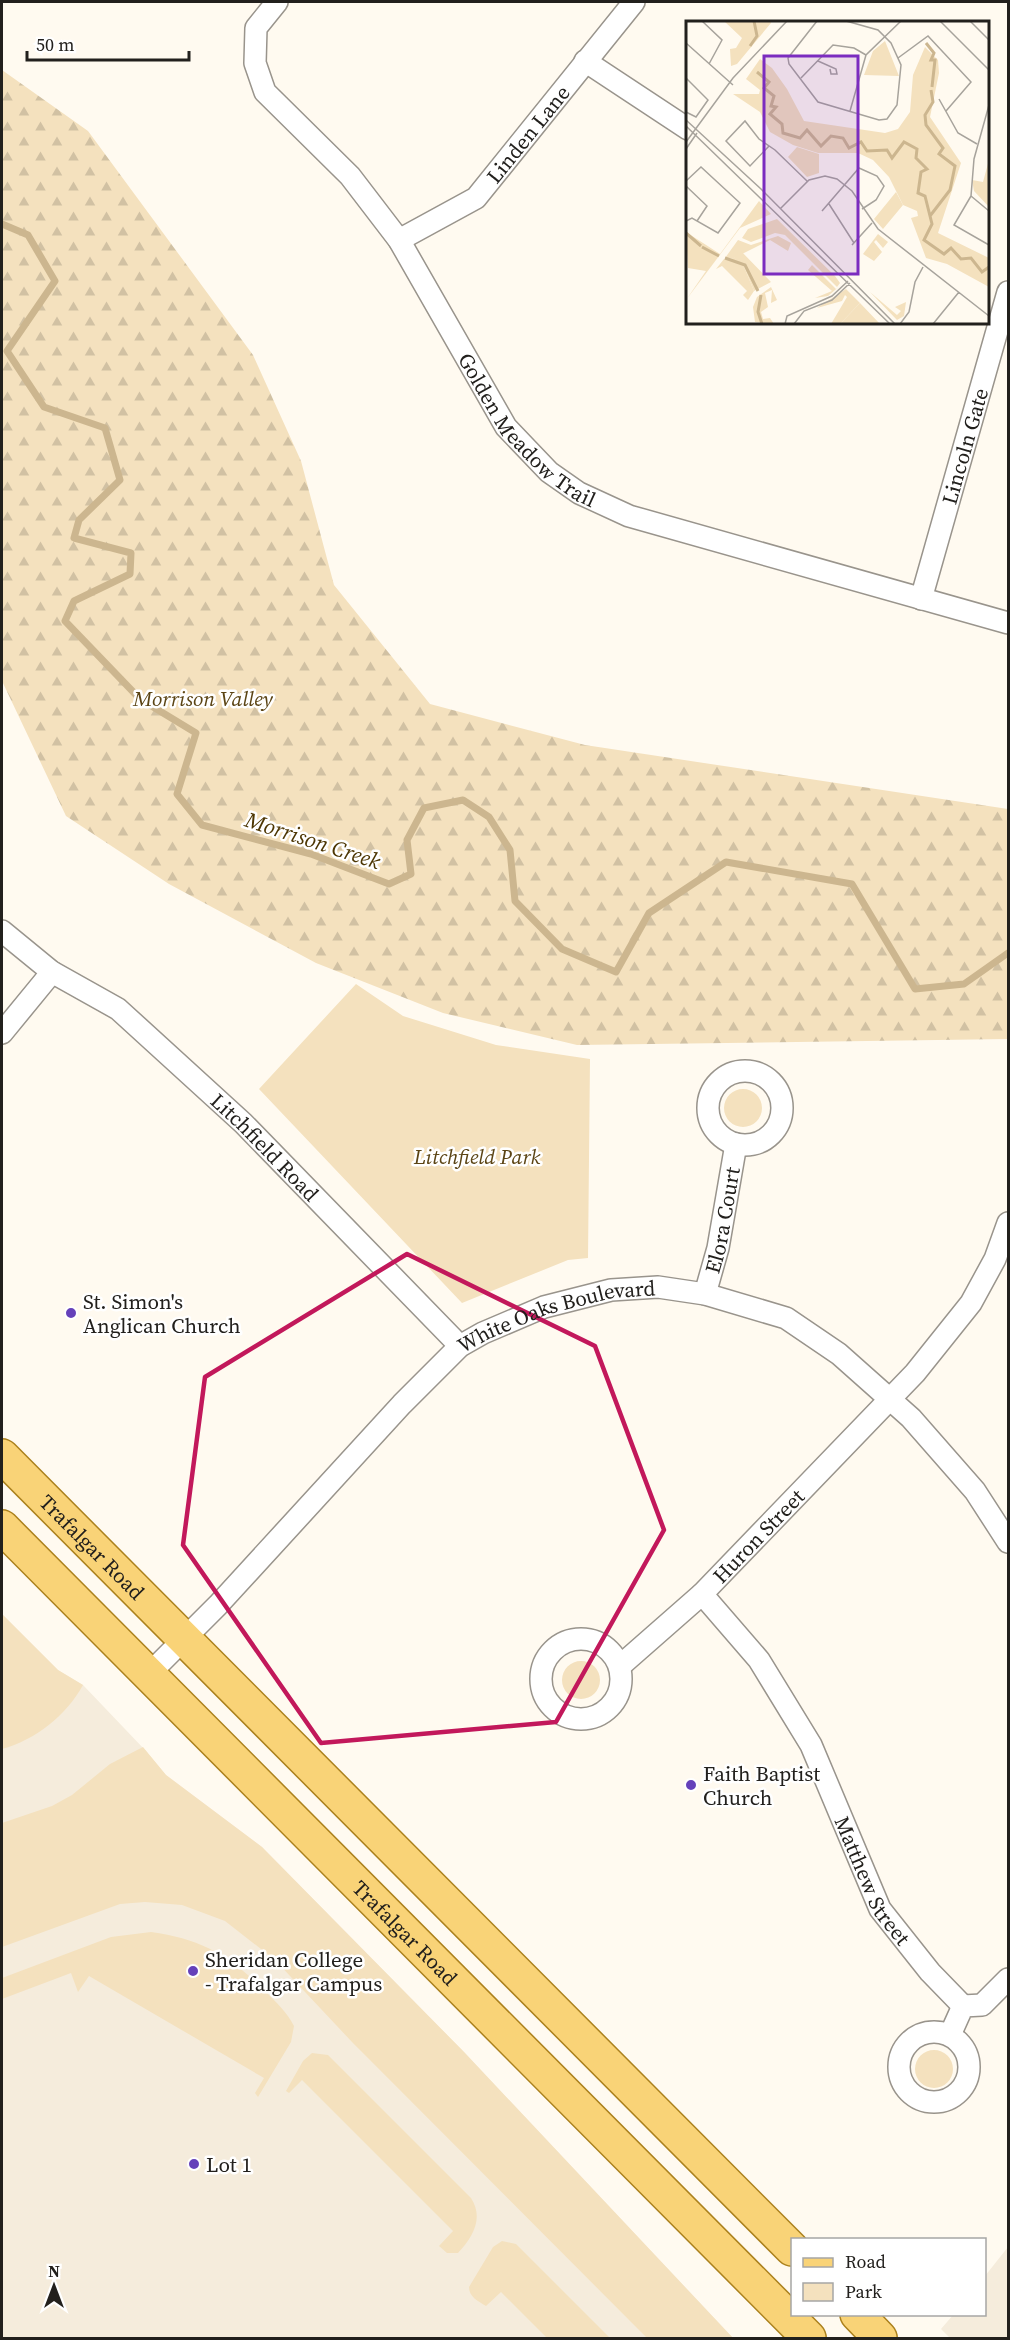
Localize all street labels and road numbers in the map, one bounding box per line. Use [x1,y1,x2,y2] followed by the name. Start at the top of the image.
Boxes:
[479,79,576,189] street label: Linden Lane
[452,347,601,513] street label: Golden Meadow Trail
[934,385,995,508] street label: Lincoln Gate
[205,1086,326,1207] street label: Litchfield Road
[697,1165,746,1277] street label: Elora Court
[452,1273,656,1359] street label: White Oaks Boulevard
[706,1482,811,1589] street label: Huron Street
[33,1488,151,1606] street label: Trafalgar Road
[828,1812,918,1951] street label: Matthew Street
[346,1873,465,1992] street label: Trafalgar Road

